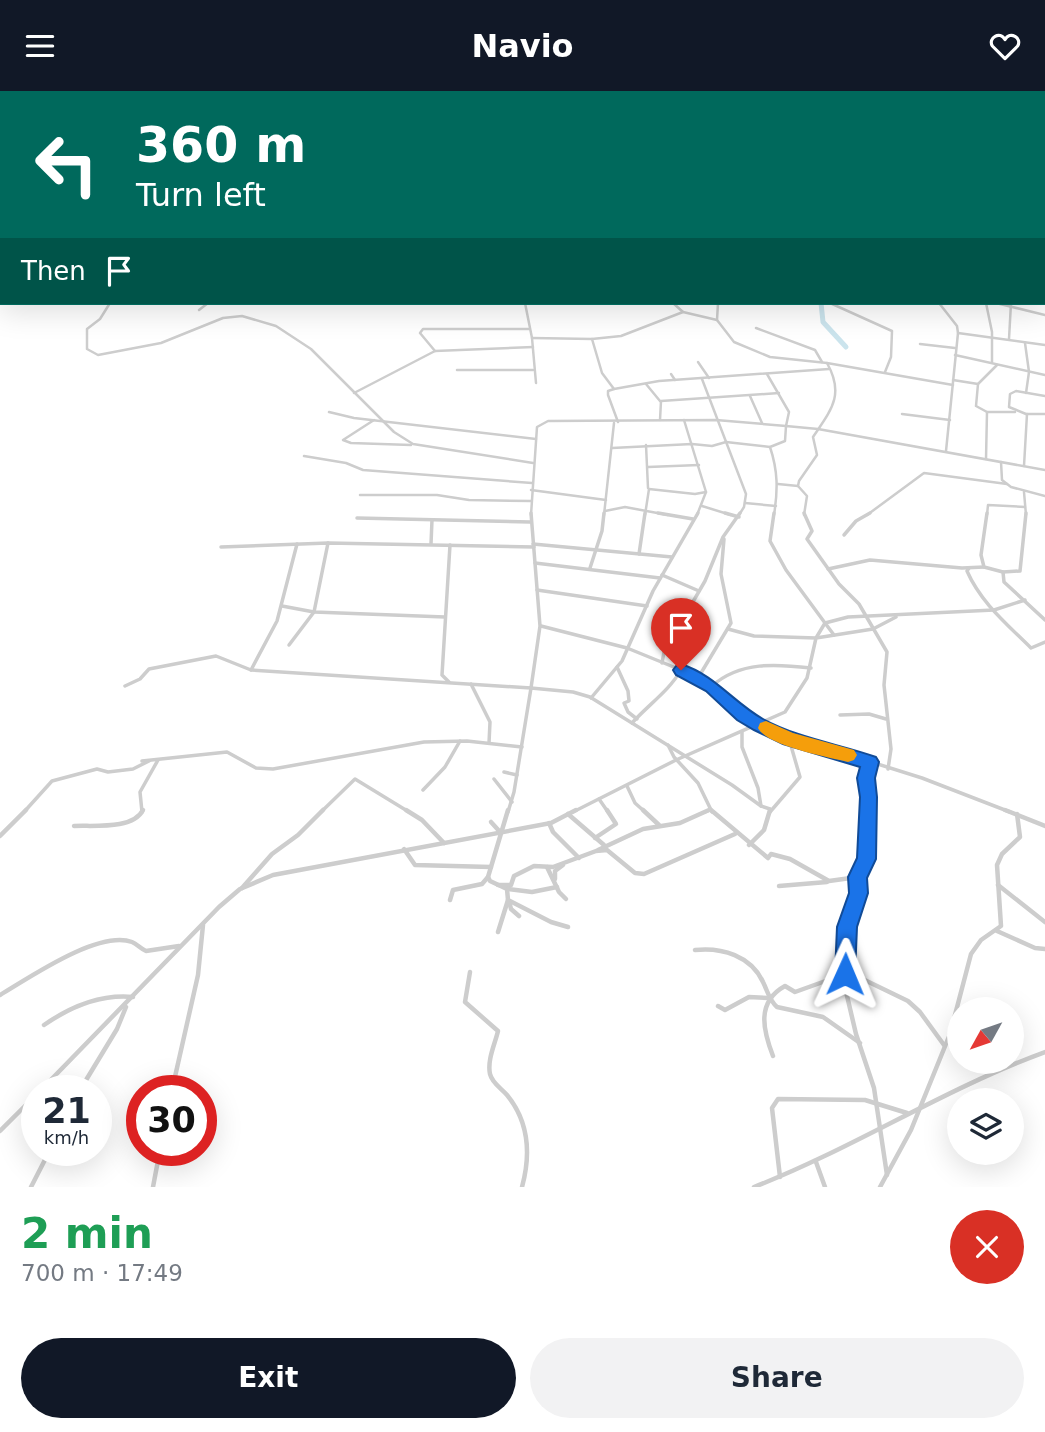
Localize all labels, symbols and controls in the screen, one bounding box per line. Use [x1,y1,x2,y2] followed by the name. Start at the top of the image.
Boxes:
[21,27,59,65] icon: menu
[471,27,574,65] text: Navio
[986,27,1024,65] icon: heart
[136,117,306,174] text: 360 m
[21,119,112,210] icon: left
[136,176,266,214] text: Turn left
[100,252,138,290] icon: arrive
[21,256,86,286] text: Then
[651,598,711,670] pin
[662,609,700,647] icon: arrive
[808,937,882,1011] position arrow
[947,997,1024,1075] north arrow
[947,997,1024,1165] map controls
[126,1075,217,1166] speed limit sign: 30
[947,1088,1024,1165] button: layers
[42,1091,91,1131] text: 21
[44,1127,89,1148] text: km/h
[21,1209,153,1258] text: 2 min
[950,1210,1024,1284] button: close
[21,1260,183,1286] text: 700 m · 17:49
[21,1338,516,1418] button: Exit
[530,1338,1024,1418] button: Share

